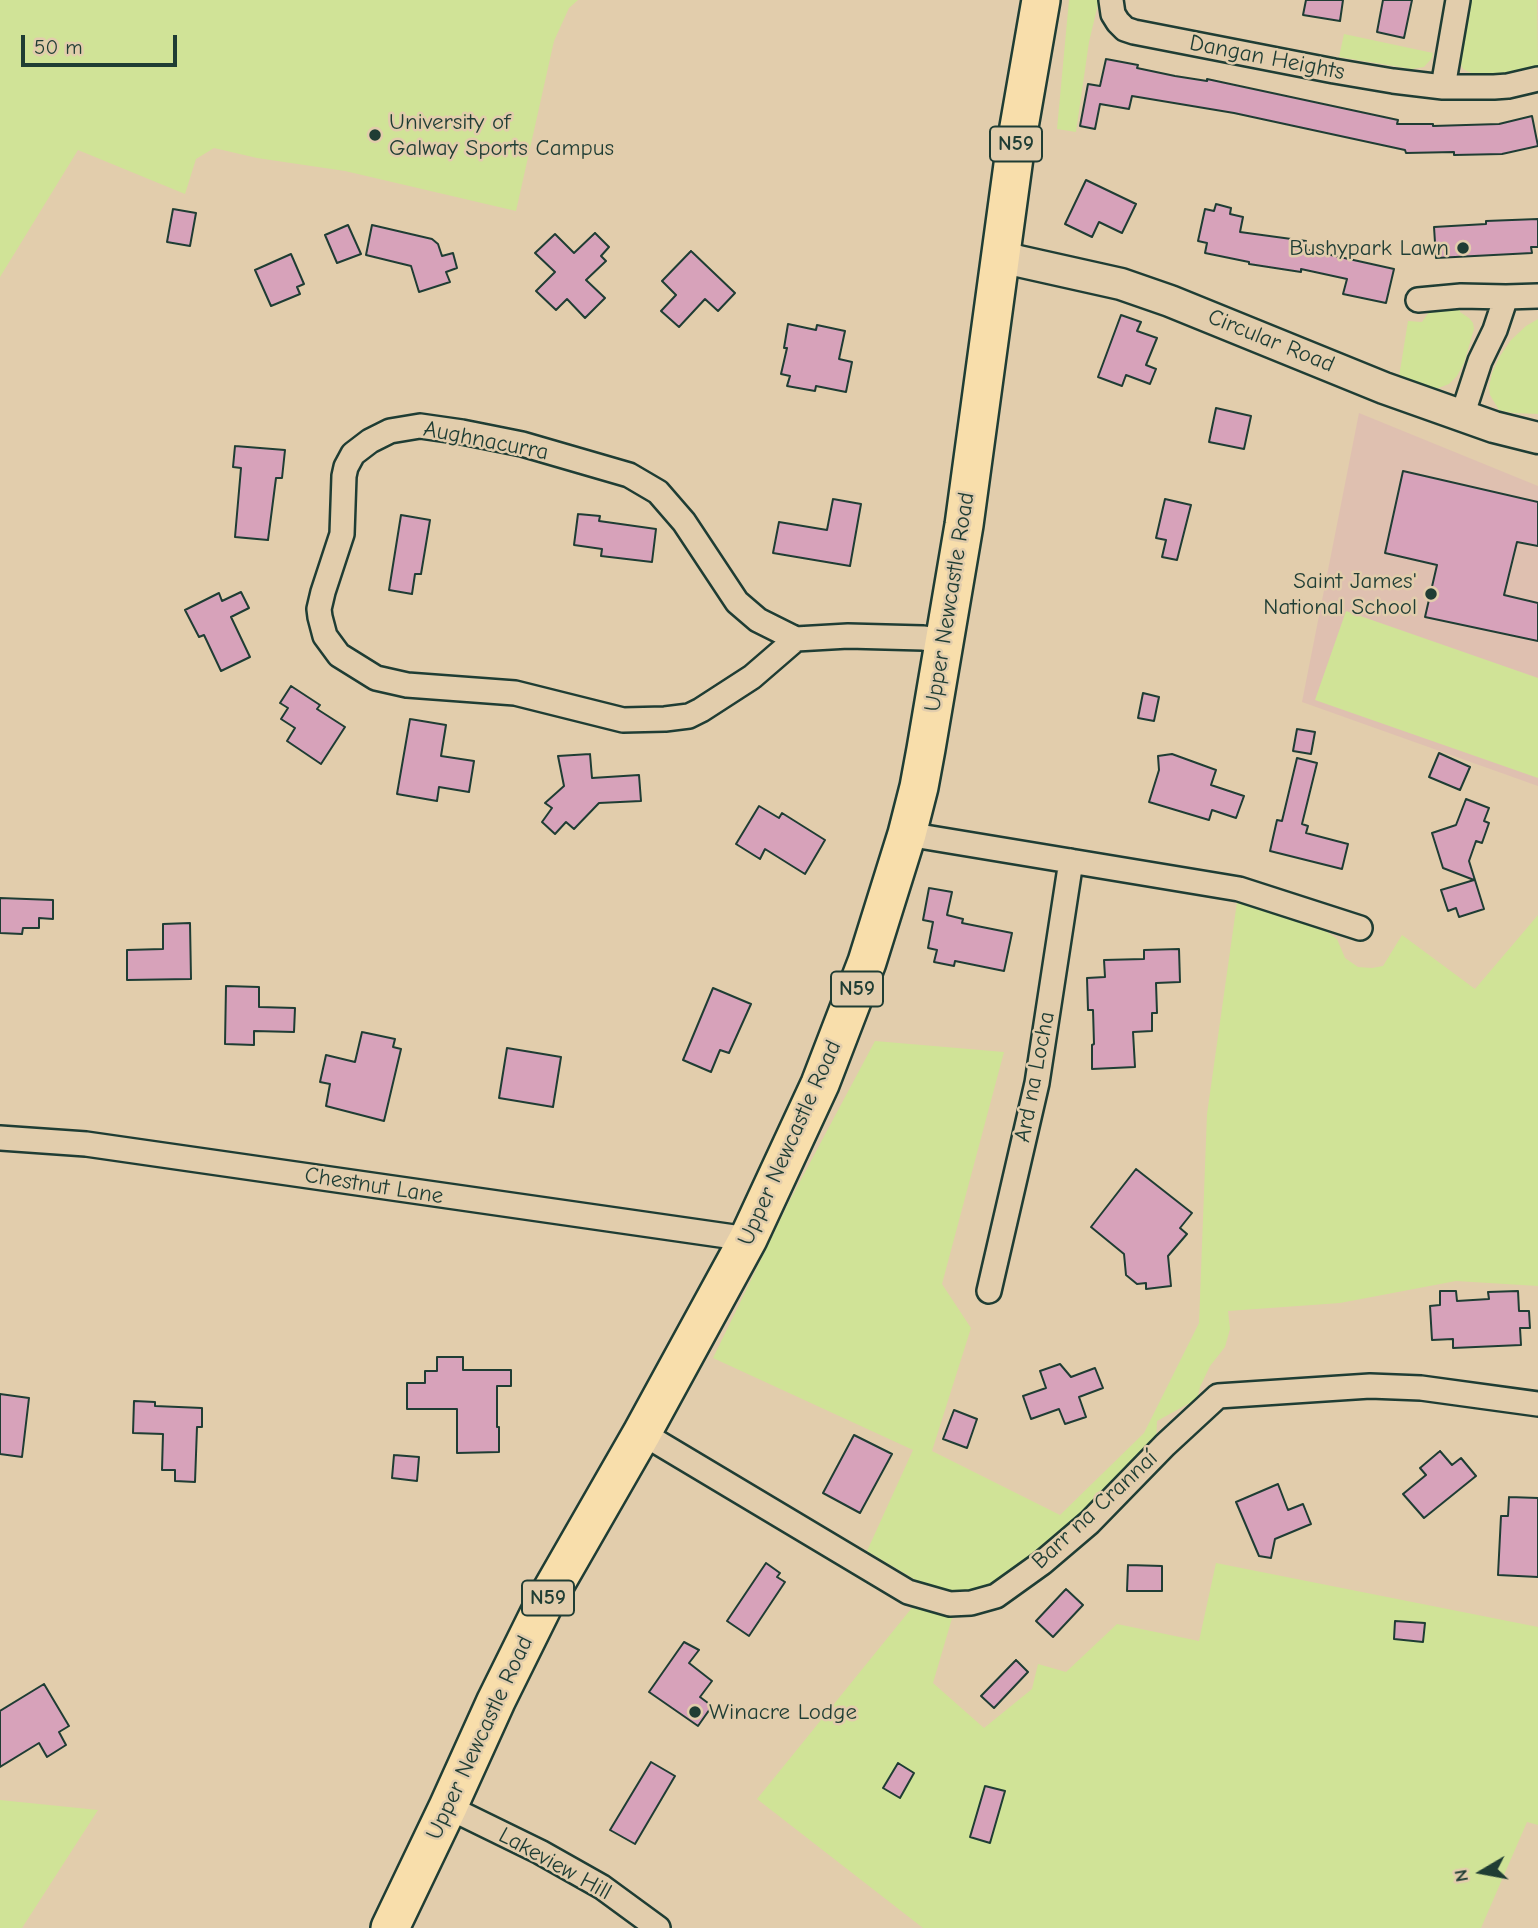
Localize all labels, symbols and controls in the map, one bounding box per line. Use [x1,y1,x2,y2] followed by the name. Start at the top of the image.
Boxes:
[24,21,180,65] scale bar
[1187,29,1347,87] street label: Dangan Heights
[34,35,83,59] text: 50 m
[389,108,614,162] place label: University of Galway Sports Campus
[367,127,383,143] marker: University of Galway Sports Campus
[990,127,1042,162] road number: N59
[1289,234,1449,262] place label: Bushypark Lawn
[1455,240,1471,256] marker: Bushypark Lawn
[1204,303,1338,379] street label: Circular Road
[421,415,551,467] street label: Aughnacurra
[919,490,981,714] street label: Upper Newcastle Road
[1263,567,1417,621] place label: Saint James' National School
[1423,586,1439,602] marker: Saint James' National School
[831,972,883,1006] road number: N59
[1009,1009,1061,1145] street label: Ard na Locha
[732,1036,848,1250] street label: Upper Newcastle Road
[303,1161,445,1211] street label: Chestnut Lane
[1027,1445,1163,1575] street label: Barr na Crannaí
[522,1580,574,1616] road number: N59
[421,1632,539,1844] street label: Upper Newcastle Road
[709,1698,857,1726] place label: Winacre Lodge
[687,1704,703,1720] marker: Winacre Lodge
[494,1822,616,1906] street label: Lakeview Hill
[1447,1837,1517,1907] north arrow
[1449,1868,1473,1884] text: N

